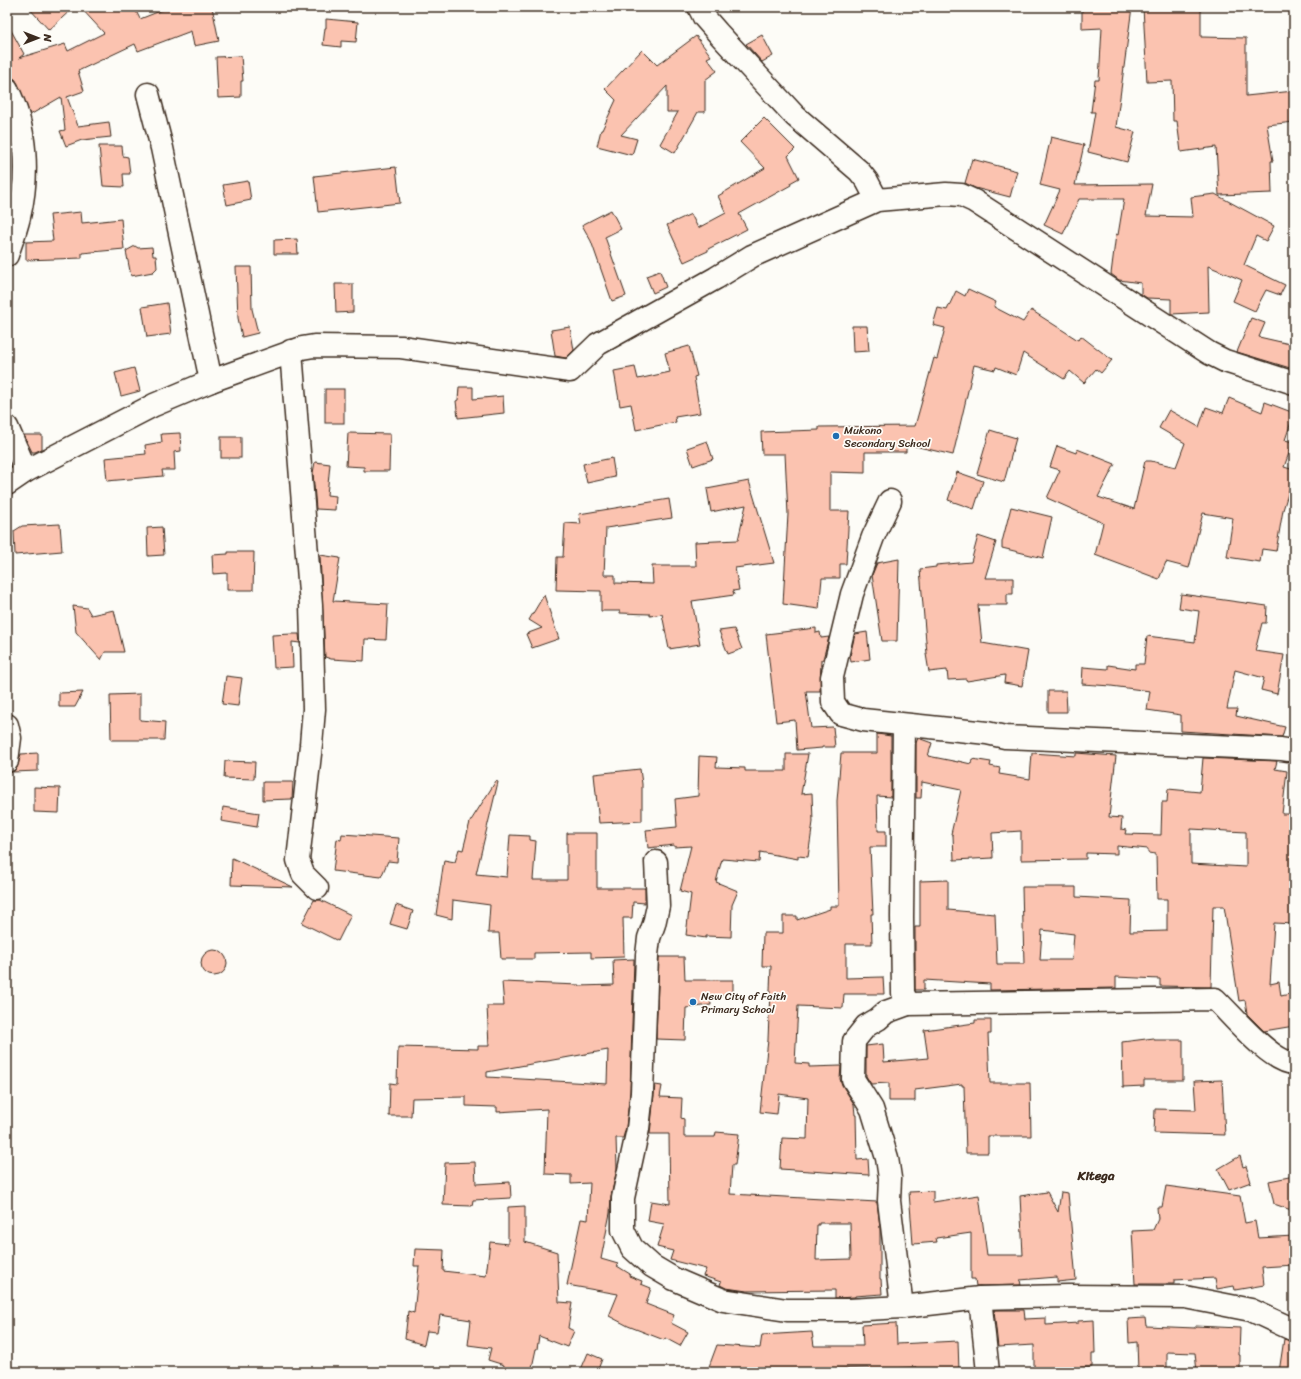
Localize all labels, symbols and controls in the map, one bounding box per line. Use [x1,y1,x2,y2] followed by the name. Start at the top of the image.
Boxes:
[18,18,58,58] north arrow
[38,33,57,42] text: N
[844,421,931,453] place label: Mukono Secondary School
[831,431,841,441] marker: Mukono Secondary School
[701,987,786,1019] place label: New City of Faith Primary School
[688,997,698,1007] marker: New City of Faith Primary School
[1077,1164,1115,1187] district label: Kitega

